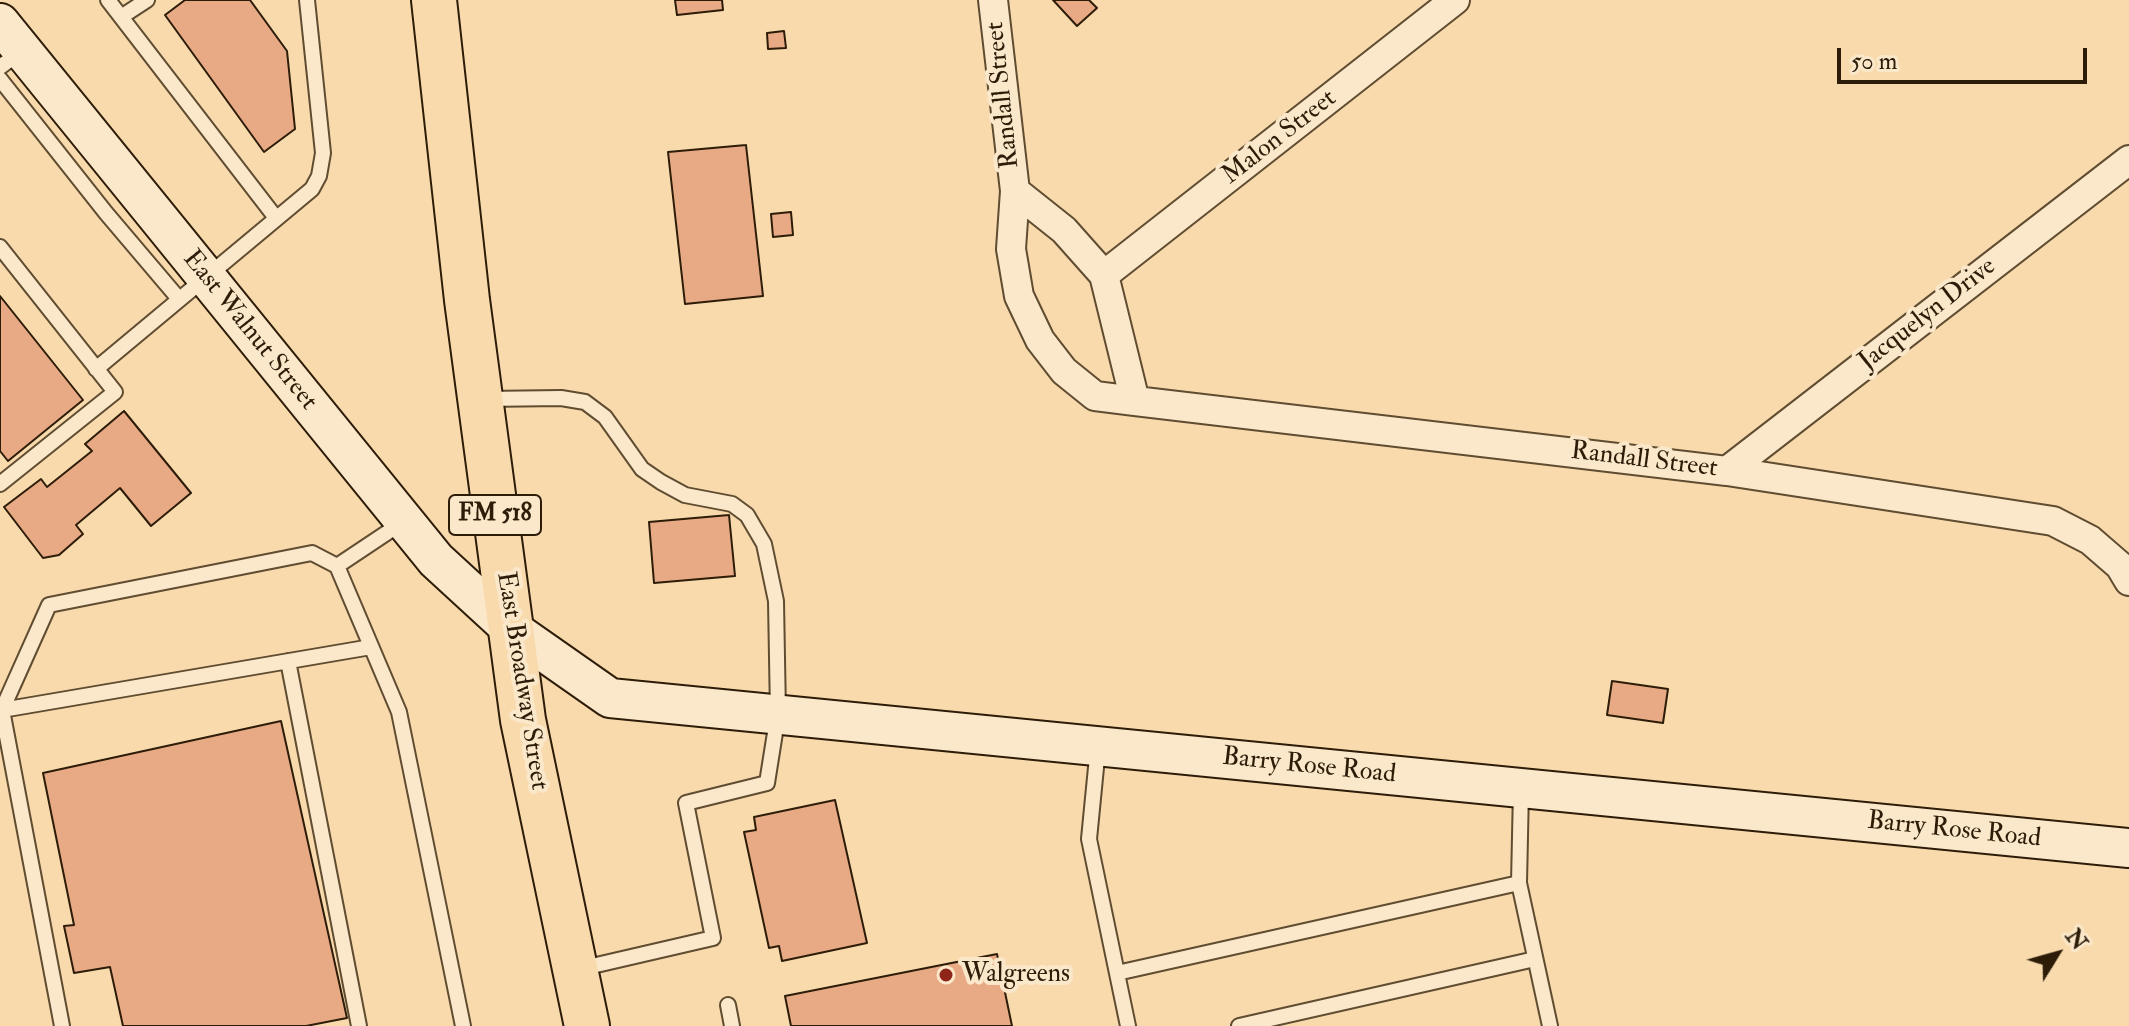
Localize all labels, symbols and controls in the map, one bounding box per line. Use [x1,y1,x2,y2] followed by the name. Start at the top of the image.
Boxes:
[981,20,1027,170] street label: Randall Street
[1841,32,2091,82] scale bar
[1851,46,1897,77] text: 50 m
[1217,84,1343,192] street label: Malon Street
[175,245,323,417] street label: East Walnut Street
[1853,252,2003,378] street label: Jacquelyn Drive
[1569,437,1719,485] street label: Randall Street
[449,495,541,535] road number: FM 518
[488,570,554,792] street label: East Broadway Street
[1221,742,1397,792] street label: Barry Rose Road
[1866,806,2042,856] street label: Barry Rose Road
[2017,914,2097,994] north arrow
[2059,923,2093,956] text: N
[962,959,1070,991] place label: Walgreens
[937,966,955,984] marker: Walgreens

